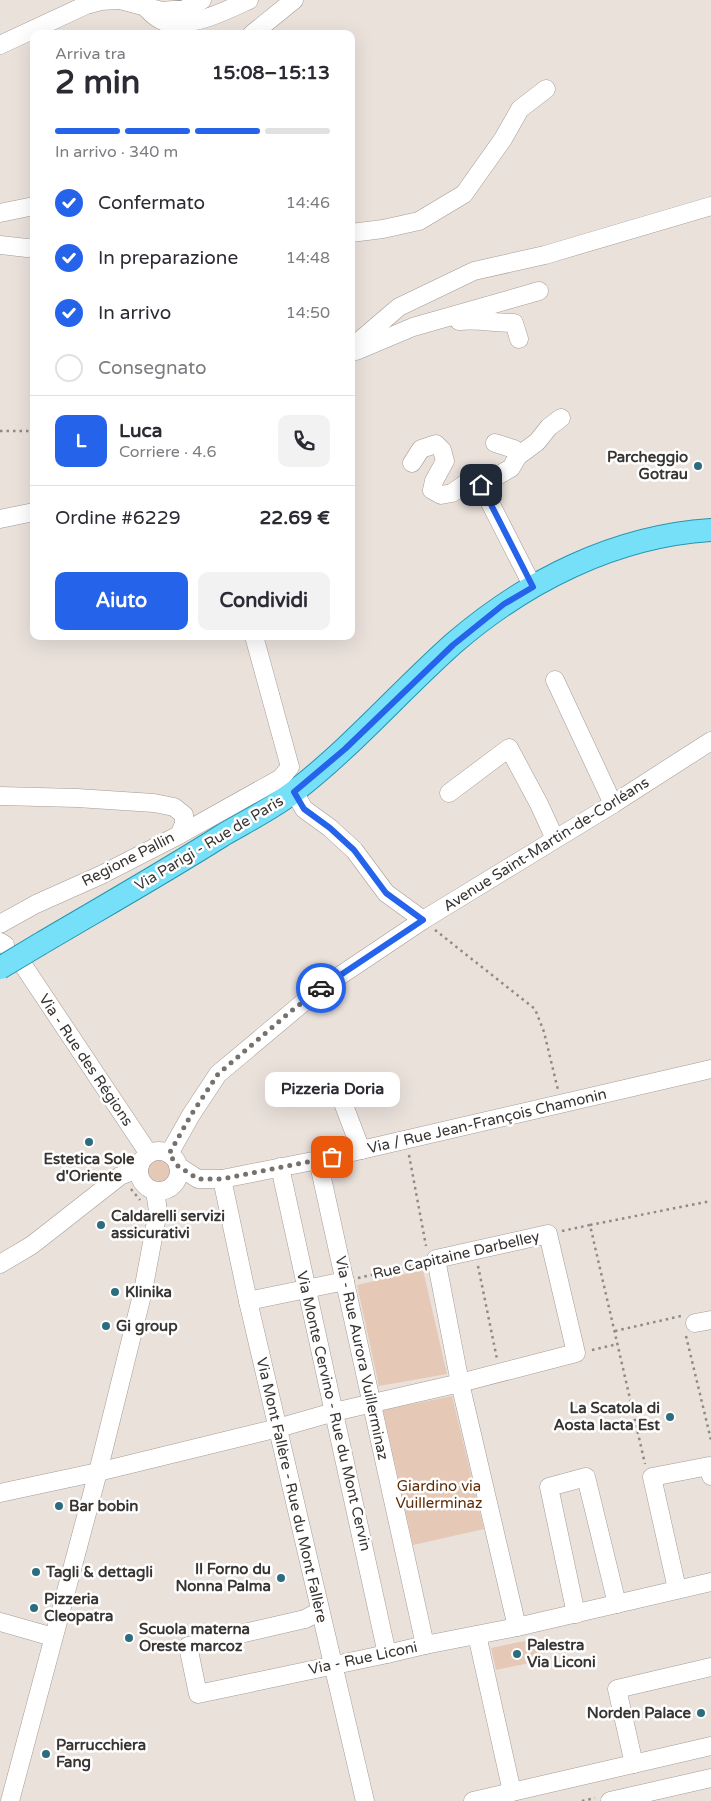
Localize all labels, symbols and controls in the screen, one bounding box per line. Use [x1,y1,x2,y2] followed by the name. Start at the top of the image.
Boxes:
[55,44,126,64] text: Arriva tra
[212,62,330,84] text: 15:08–15:13
[55,64,140,102] text: 2 min
[55,142,178,162] text: In arrivo · 340 m
[55,189,83,217] icon: check
[98,192,205,214] text: Confermato
[286,193,330,213] text: 14:46
[55,244,83,272] icon: check
[98,247,238,269] text: In preparazione
[286,248,330,268] text: 14:48
[55,299,83,327] icon: check
[98,302,171,324] text: In arrivo
[286,303,330,323] text: 14:50
[98,357,207,379] text: Consegnato
[278,415,330,467] button: phone
[119,420,162,442] text: Luca
[76,430,86,452] text: L
[119,442,217,462] text: Corriere · 4.6
[607,448,688,483] place label: Parcheggio Gotrau
[692,460,704,472] marker: Parcheggio Gotrau
[460,464,502,506] pin
[467,471,495,499] icon: home
[55,507,181,529] text: Ordine #6229
[259,507,330,529] text: 22.69 €
[55,572,188,630] button: Aiuto
[198,572,330,630] button: Condividi
[440,773,652,915] street label: Avenue Saint-Martin-de-Corléans
[132,792,286,894] street label: Via Parigi - Rue de Paris
[79,828,177,890] street label: Regione Pallin
[296,963,346,1013] courier
[307,974,335,1002] icon: car
[35,991,137,1129] street label: Via - Rue des Régions
[264,1072,400,1107] callout: Pizzeria Doria
[281,1079,384,1099] text: Pizzeria Doria
[366,1085,608,1157] street label: Via / Rue Jean-François Chamonin
[83,1136,95,1148] marker: Estetica Sole d'Oriente
[311,1136,353,1178] pin
[318,1143,346,1171] icon: bag
[43,1150,135,1185] place label: Estetica Sole d'Oriente
[111,1207,225,1242] place label: Caldarelli servizi assicurativi
[95,1219,107,1231] marker: Caldarelli servizi assicurativi
[371,1227,541,1283] street label: Rue Capitaine Darbelley
[332,1254,392,1462] street label: Via - Rue Aurora Vuillerminaz
[293,1269,375,1553] street label: Via Monte Cervino - Rue du Mont Cervin
[125,1283,172,1301] place label: Klinika
[109,1286,121,1298] marker: Klinika
[116,1317,178,1336] place label: Gi group
[100,1320,112,1332] marker: Gi group
[253,1356,331,1624] street label: Via Mont Fallère - Rue du Mont Fallère
[554,1399,660,1434] place label: La Scatola di Aosta Iacta Est
[664,1411,676,1423] marker: La Scatola di Aosta Iacta Est
[396,1477,482,1512] park label: Giardino via Vuillerminaz
[69,1497,138,1515] place label: Bar bobin
[53,1500,65,1512] marker: Bar bobin
[175,1560,271,1595] place label: Il Forno du Nonna Palma
[45,1563,153,1582] place label: Tagli & dettagli
[30,1566,42,1578] marker: Tagli & dettagli
[275,1572,287,1584] marker: Il Forno du Nonna Palma
[44,1590,113,1626] place label: Pizzeria Cleopatra
[28,1602,40,1614] marker: Pizzeria Cleopatra
[139,1620,250,1655] place label: Scuola materna Oreste marcoz
[123,1632,135,1644] marker: Scuola materna Oreste marcoz
[527,1636,596,1671] place label: Palestra Via Liconi
[307,1638,419,1678] street label: Via - Rue Liconi
[511,1648,523,1660] marker: Palestra Via Liconi
[587,1704,691,1722] place label: Norden Palace
[695,1707,707,1719] marker: Norden Palace
[56,1736,146,1772] place label: Parrucchiera Fang
[40,1748,52,1760] marker: Parrucchiera Fang

